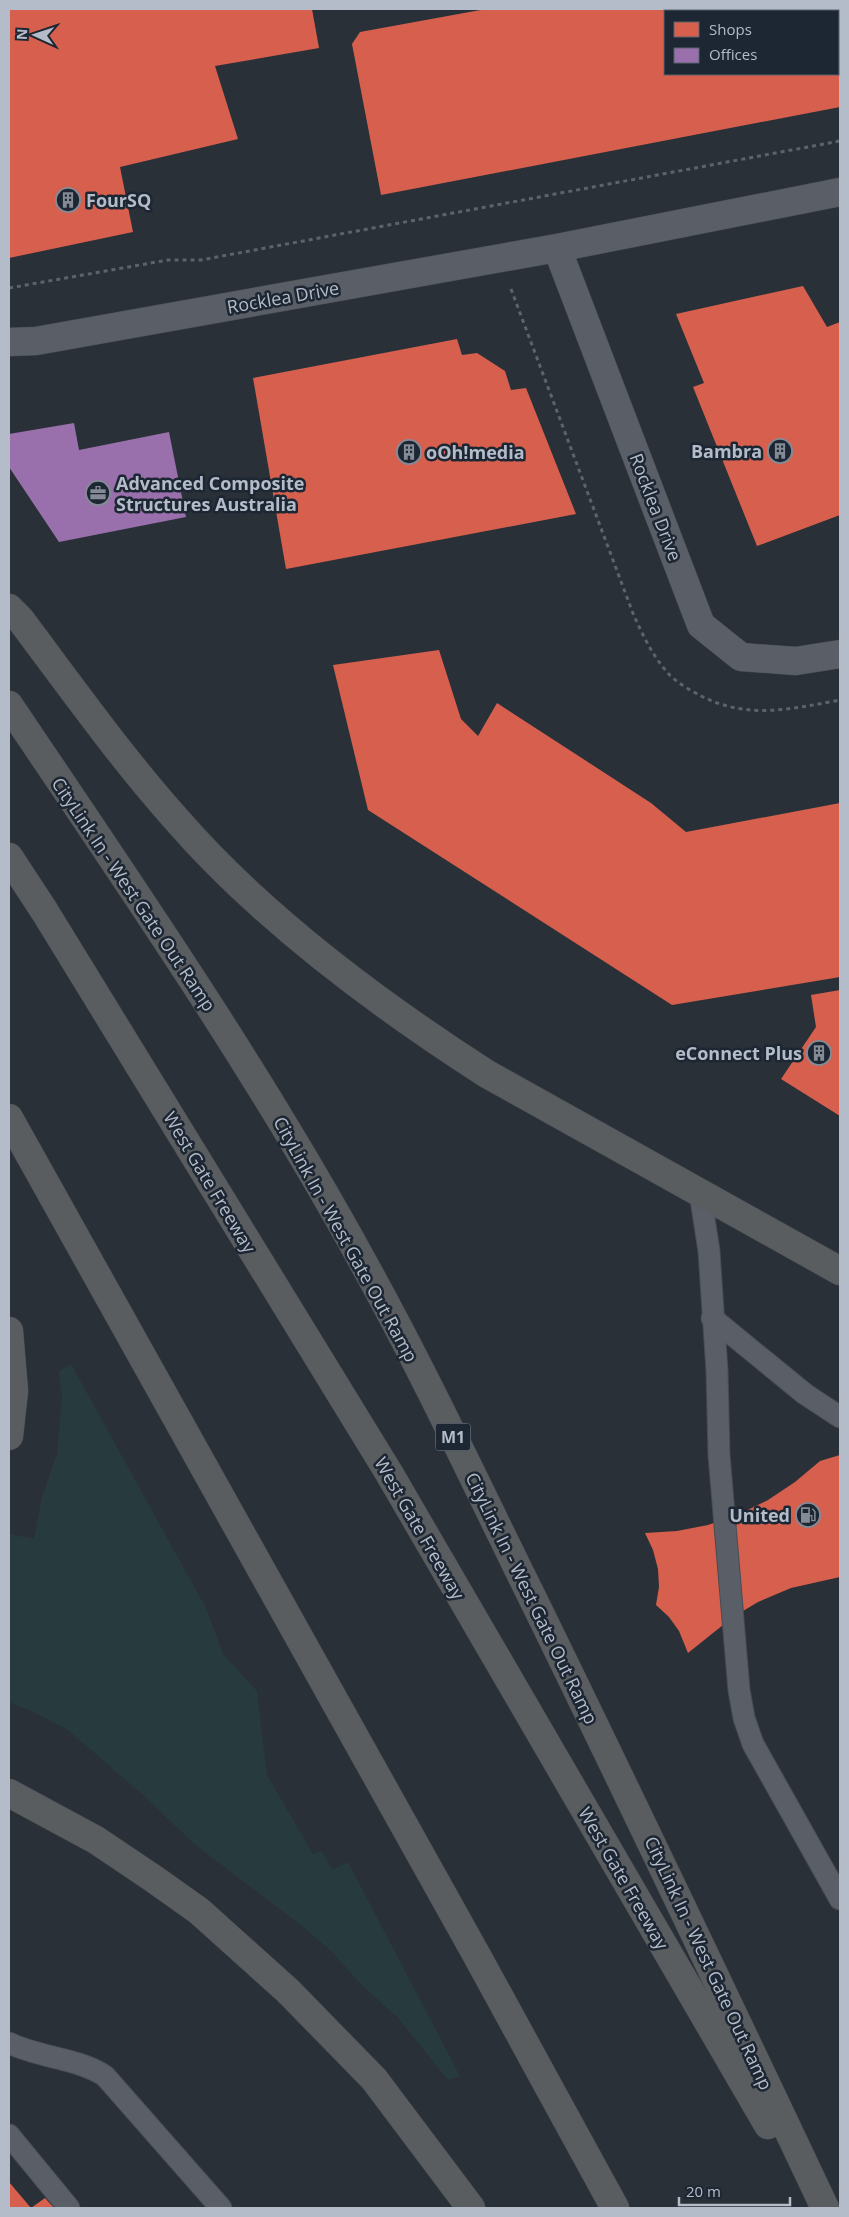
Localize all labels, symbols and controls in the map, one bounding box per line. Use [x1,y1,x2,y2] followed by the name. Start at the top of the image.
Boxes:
[10,10,60,60] north arrow
[664,10,839,75] legend
[709,19,752,39] text: Shops
[12,28,31,40] text: N
[709,44,757,64] text: Offices
[55,187,81,213] building icon: FourSQ
[86,188,151,212] place label: FourSQ
[225,275,341,319] street label: Rocklea Drive
[767,438,793,464] building icon: Bambra
[396,439,422,465] building icon: oOh!media
[691,439,762,463] place label: Bambra
[426,440,525,464] place label: oOh!media
[624,450,688,564] street label: Rocklea Drive
[116,471,304,516] place label: Advanced Composite Structures Australia
[85,480,111,506] office icon: Advanced Composite Structures Australia
[47,772,221,1016] street label: CityLink In - West Gate Out Ramp
[806,1040,832,1066] building icon: eConnect Plus
[675,1041,802,1065] place label: eConnect Plus
[158,1107,262,1258] street label: West Gate Freeway
[268,1112,424,1366] street label: CityLink In - West Gate Out Ramp
[436,1424,470,1450] road number: M1
[369,1452,471,1604] street label: West Gate Freeway
[460,1468,604,1728] street label: CityLink In - West Gate Out Ramp
[795,1502,821,1528] fuel station icon: United
[729,1503,790,1527] place label: United
[573,1802,675,1954] street label: West Gate Freeway
[640,1832,778,2094] street label: CityLink In - West Gate Out Ramp
[679,2174,790,2206] scale bar
[686,2181,721,2201] text: 20 m

